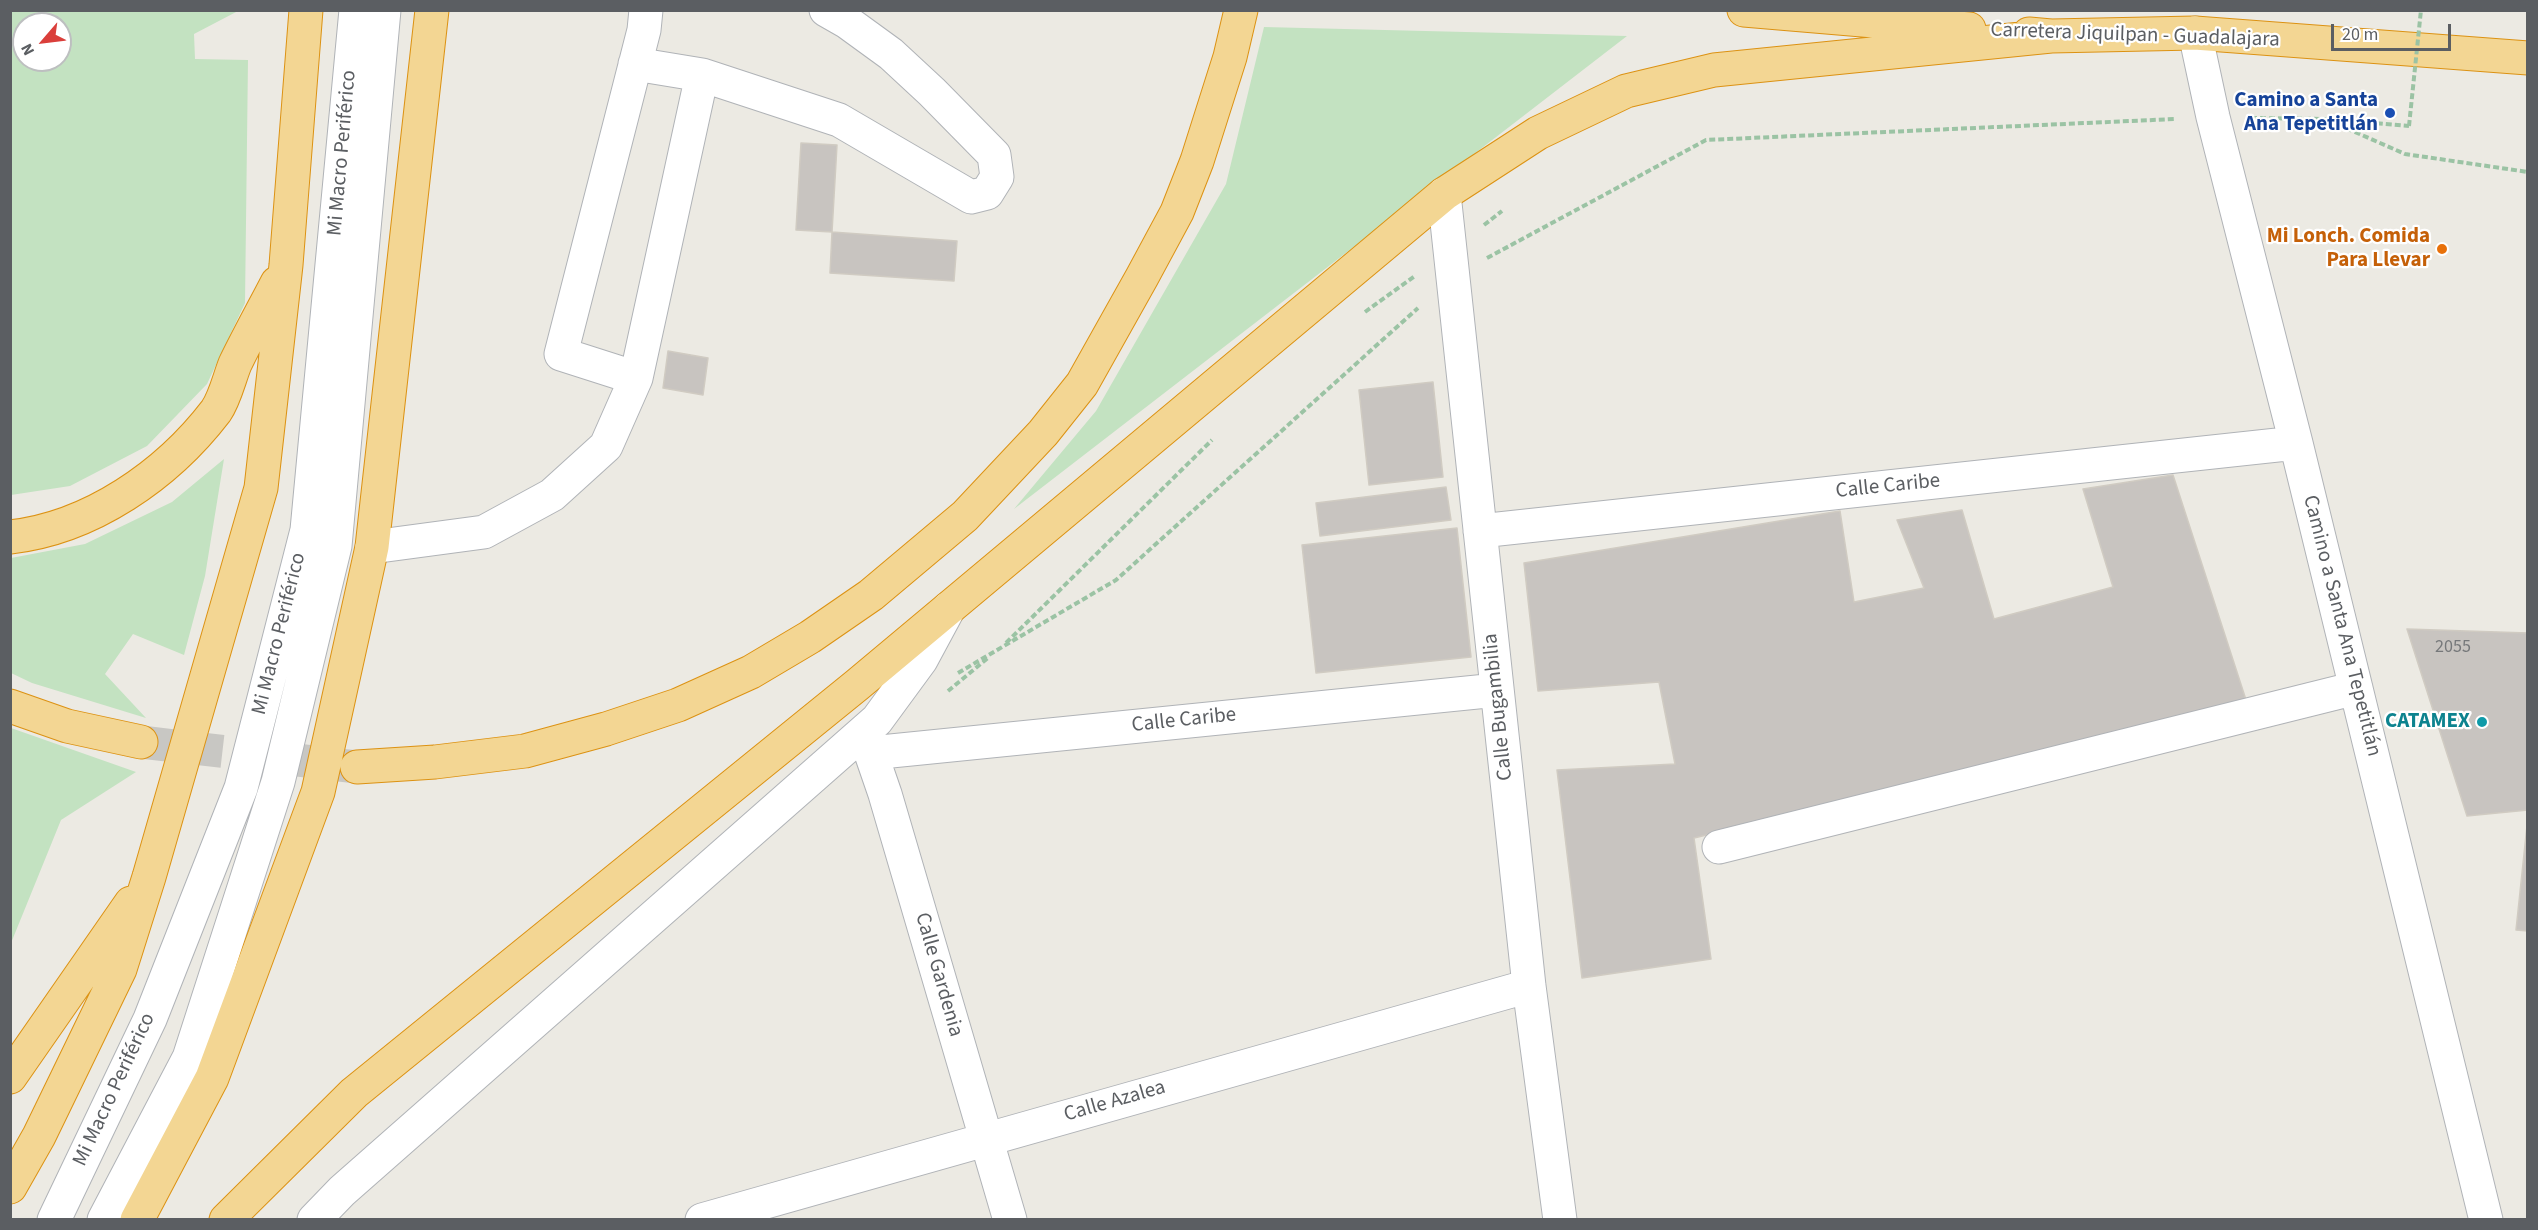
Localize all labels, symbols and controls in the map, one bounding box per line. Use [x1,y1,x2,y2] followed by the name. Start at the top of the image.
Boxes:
[12,12,72,72] north arrow
[2334,12,2454,50] scale bar
[1990,18,2280,54] street label: Carretera Jiquilpan - Guadalajara
[2342,22,2378,47] text: 20 m
[16,40,40,59] text: N
[323,69,363,237] street label: Mi Macro Periférico
[2234,88,2378,138] place label: Camino a Santa Ana Tepetitlán
[2383,106,2397,120] marker: Camino a Santa Ana Tepetitlán
[2267,224,2430,274] place label: Mi Lonch. Comida Para Llevar
[2435,242,2449,256] marker: Mi Lonch. Comida Para Llevar
[1834,469,1942,505] street label: Calle Caribe
[2296,493,2386,759] street label: Camino a Santa Ana Tepetitlán
[248,550,312,718] street label: Mi Macro Periférico
[1479,632,1519,782] street label: Calle Bugambilia
[2435,637,2471,659] house number: 2055
[1130,703,1238,739] street label: Calle Caribe
[2385,709,2470,735] place label: CATAMEX
[2475,715,2489,729] marker: CATAMEX
[908,910,968,1040] street label: Calle Gardenia
[68,1009,162,1171] street label: Mi Macro Periférico
[1061,1075,1169,1129] street label: Calle Azalea

